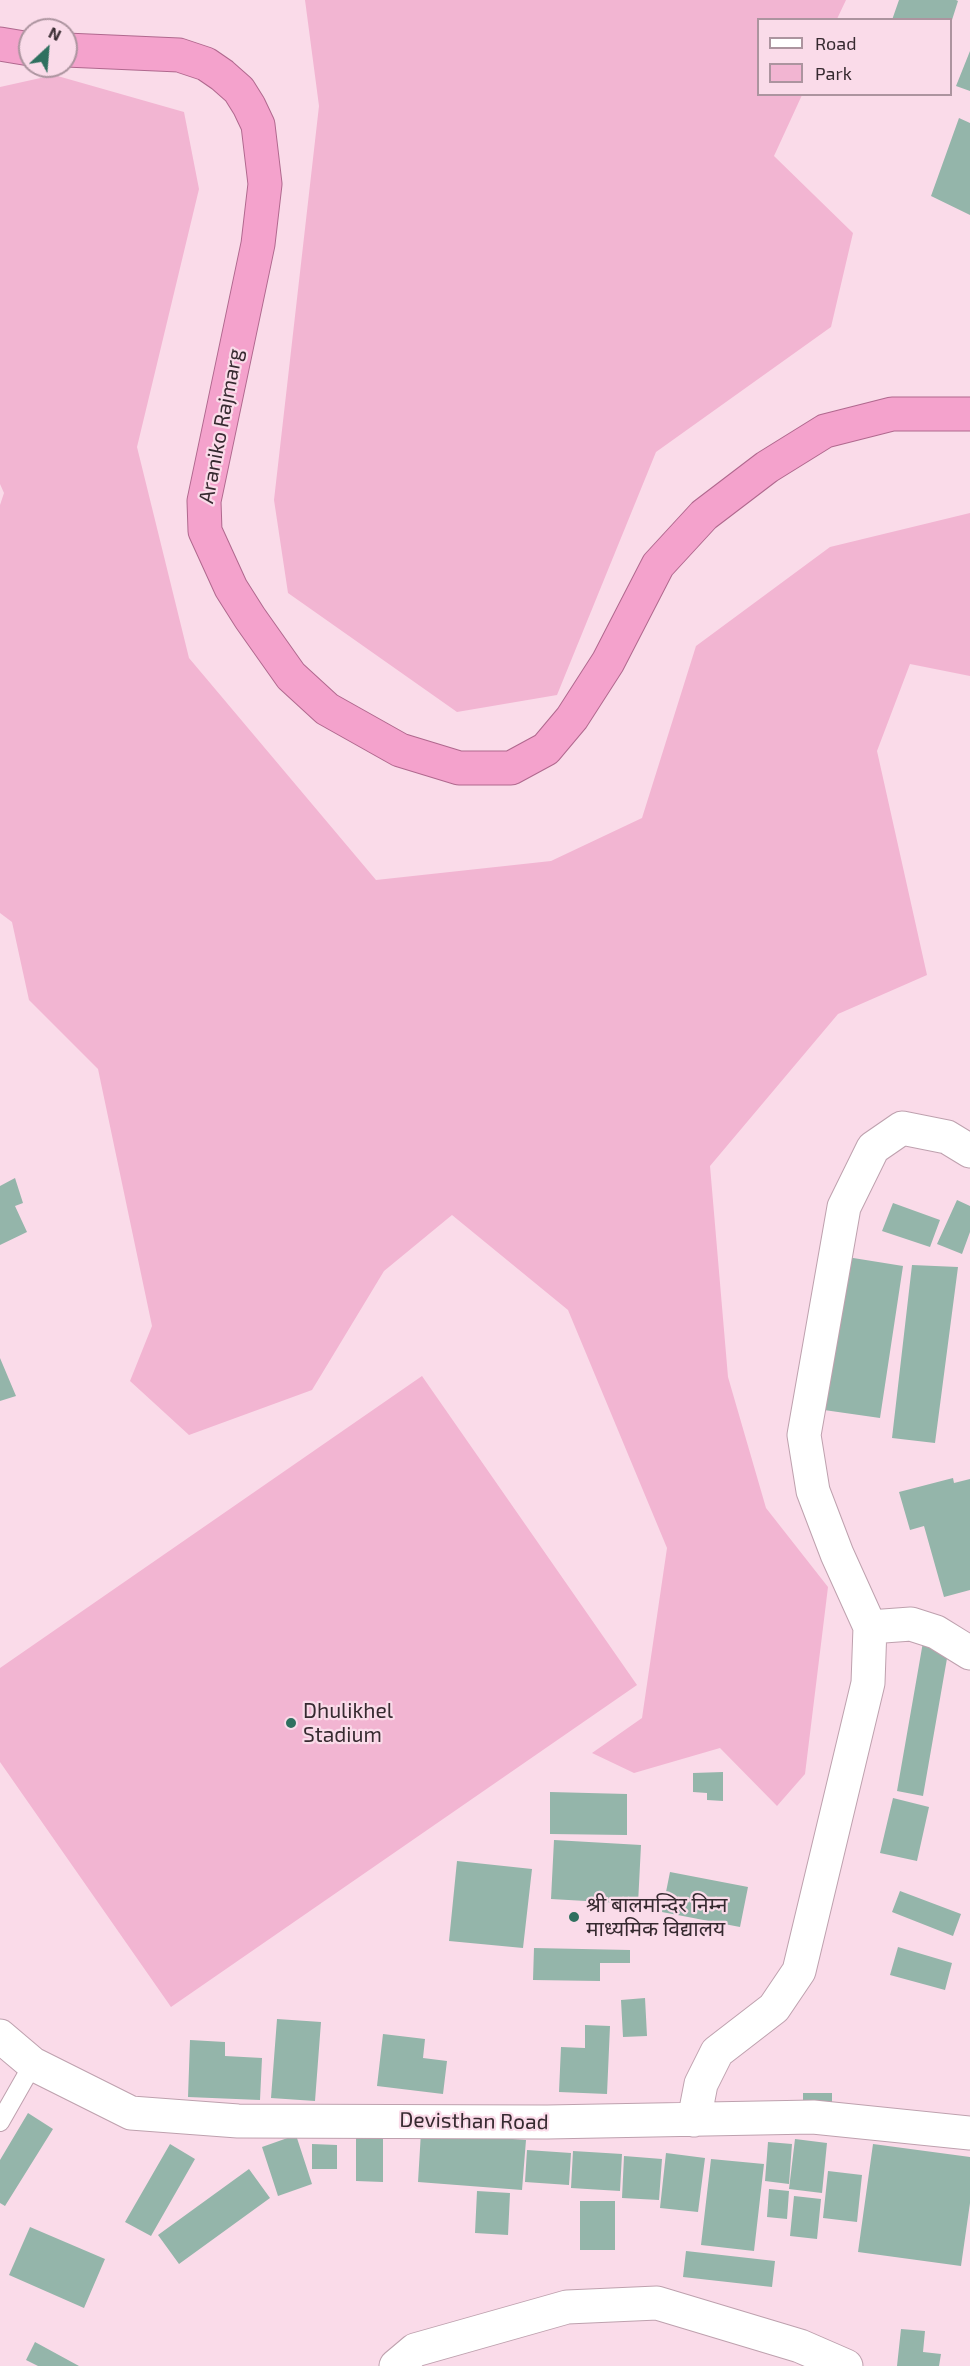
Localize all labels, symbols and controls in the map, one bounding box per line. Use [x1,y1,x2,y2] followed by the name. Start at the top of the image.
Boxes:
[18,18,78,78] north arrow
[757,18,952,96] legend
[46,22,65,44] text: N
[815,32,856,54] text: Road
[815,62,852,84] text: Park
[194,346,248,506] street label: Araniko Rajmarg
[303,1698,393,1748] place label: Dhulikhel Stadium
[284,1716,298,1730] marker: Dhulikhel Stadium
[586,1892,727,1942] place label: श्री बालमन्दिर निम्न माध्यमिक विद्यालय
[567,1910,581,1924] marker: श्री बालमन्दिर निम्न माध्यमिक विद्यालय
[399,2107,549,2135] street label: Devisthan Road

